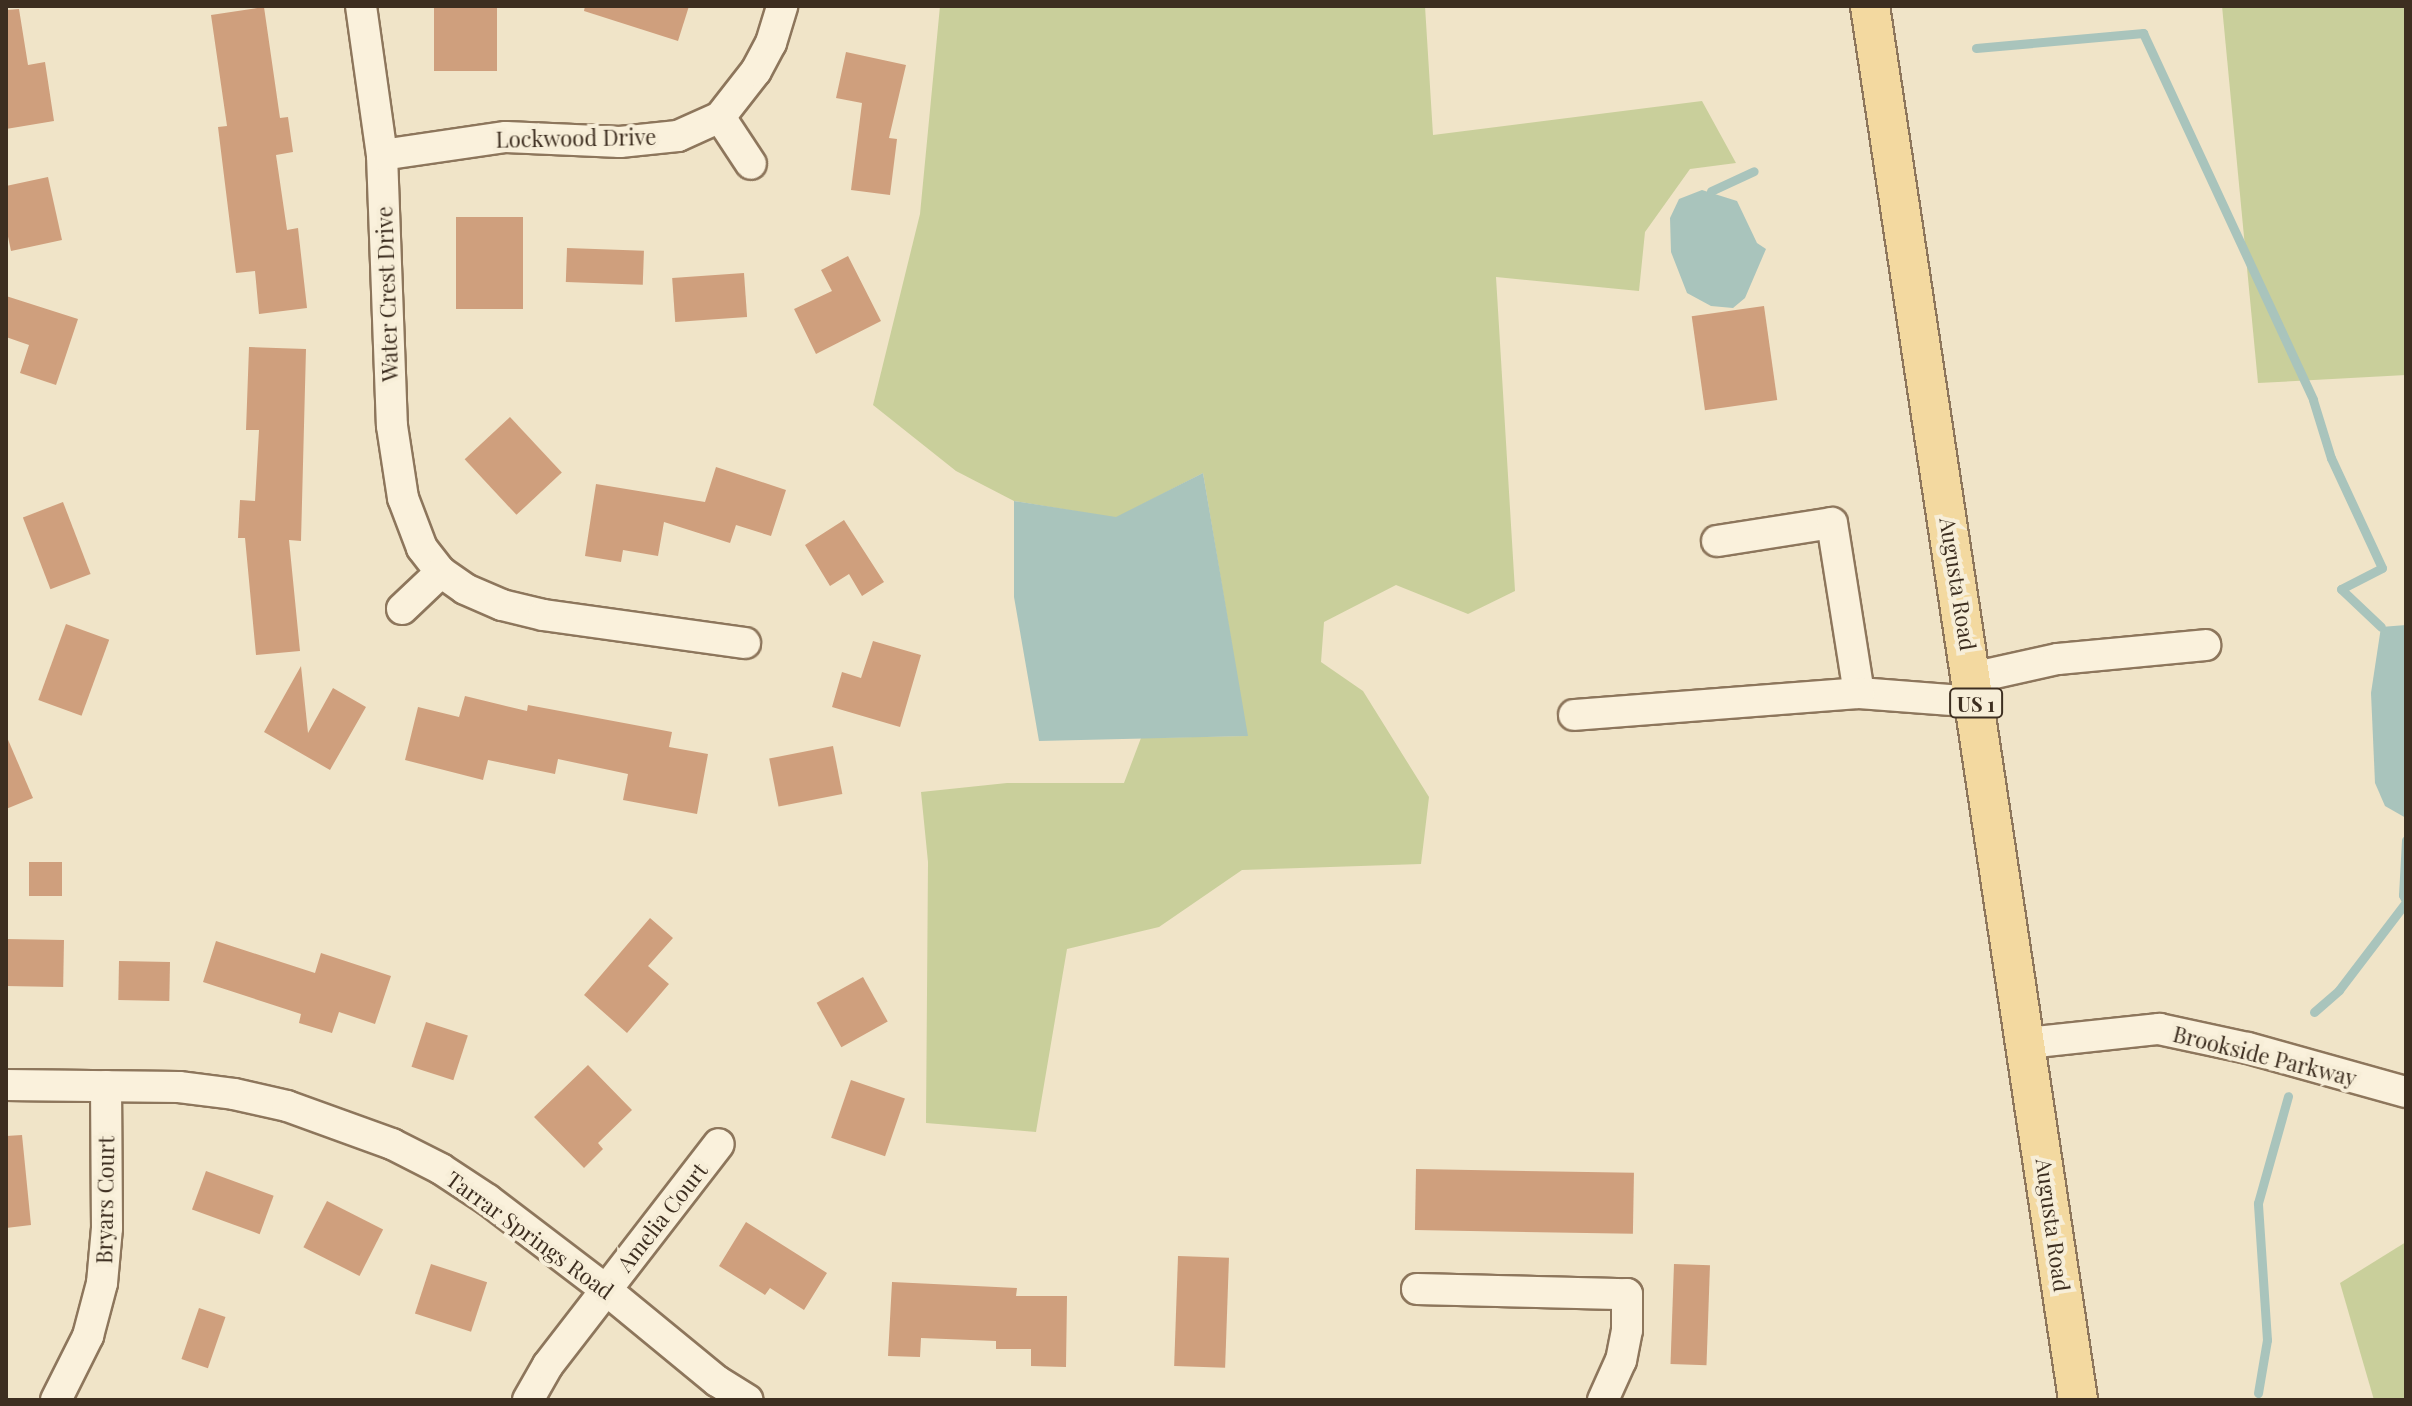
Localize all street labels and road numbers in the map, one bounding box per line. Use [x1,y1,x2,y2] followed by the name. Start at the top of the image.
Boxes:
[495,123,657,153] street label: Lockwood Drive
[371,205,403,383] street label: Water Crest Drive
[1934,516,1982,652] street label: Augusta Road
[1948,687,2004,719] road number: US 1
[2170,1020,2360,1092] street label: Brookside Parkway
[91,1136,119,1264] street label: Bryars Court
[611,1157,713,1277] street label: Amelia Court
[2031,1157,2075,1293] street label: Augusta Road
[441,1165,619,1305] street label: Tarrar Springs Road

